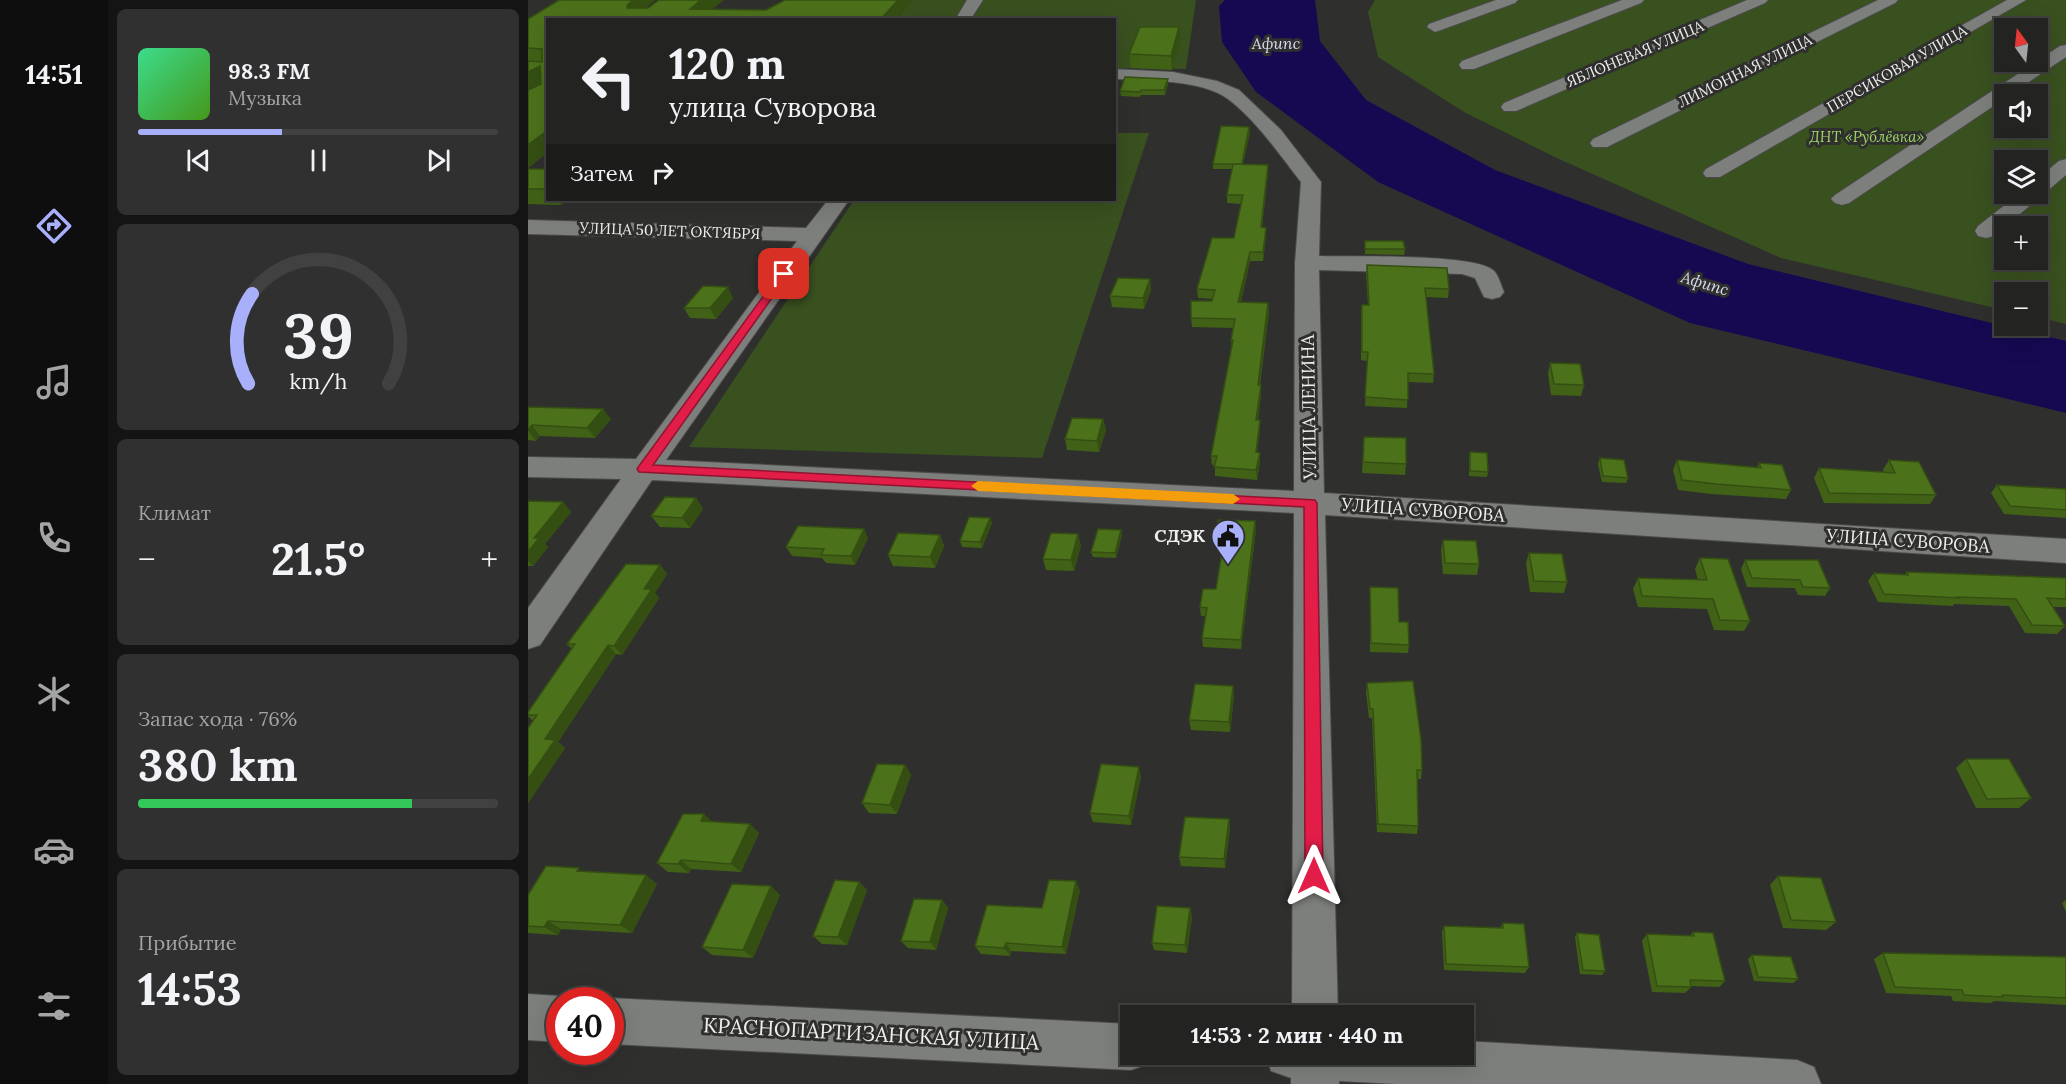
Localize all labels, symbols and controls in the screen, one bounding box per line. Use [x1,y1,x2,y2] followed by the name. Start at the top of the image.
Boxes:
[1563,16,1707,91] street label: ЯБЛОНЕВАЯ УЛИЦА
[1994,18,2048,72] north arrow
[1994,18,2048,336] map controls
[1823,20,1971,116] street label: ПЕРСИКОВАЯ УЛИЦА
[1675,30,1815,111] street label: ЛИМОННАЯ УЛИЦА
[1251,33,1300,53] water label: Афипс
[669,37,785,91] text: 120 m
[570,42,648,120] icon: left
[25,57,83,91] text: 14:51
[228,57,310,85] text: 98.3 FM
[1994,84,2048,138] button: sound
[228,85,302,110] text: Музыка
[669,90,877,124] text: улица Суворова
[1809,127,1924,146] park label: ДНТ «Рублёвка»
[182,144,215,177] icon: previous
[302,144,335,177] icon: pause
[422,144,455,177] icon: next
[1994,150,2048,204] button: layers
[646,156,679,189] icon: right
[570,159,634,187] text: Затем
[33,205,75,247] icon: directions
[1994,216,2048,270] button: +
[578,218,761,243] street label: УЛИЦА 50 ЛЕТ ОКТЯБРЯ
[758,248,809,299] pin
[767,257,800,290] icon: arrive
[1678,266,1731,300] water label: Афипс
[1994,282,2048,336] button: −
[283,295,353,375] text: 39
[1296,334,1321,481] street label: УЛИЦА ЛЕНИНА
[33,361,75,403] icon: music
[289,367,347,395] text: km/h
[1340,492,1506,527] street label: УЛИЦА СУВОРОВА
[138,500,211,525] text: Климат
[33,517,75,559] icon: phone
[1210,518,1246,565] public building icon: СДЭК
[1825,523,1991,558] street label: УЛИЦА СУВОРОВА
[1154,524,1205,547] place label: СДЭК
[271,530,365,587] text: 21.5°
[138,538,156,580] text: −
[480,538,498,580] text: +
[33,673,75,715] icon: climate
[138,706,297,731] text: Запас хода · 76%
[138,736,298,793] text: 380 km
[33,829,75,871] icon: car
[1282,844,1346,908] position arrow
[138,930,237,955] text: Прибытие
[138,960,242,1017] text: 14:53
[33,985,75,1027] icon: filters
[546,987,624,1065] speed limit sign: 40
[702,1011,1041,1056] street label: КРАСНОПАРТИЗАНСКАЯ УЛИЦА
[1191,1021,1403,1049] text: 14:53 · 2 мин · 440 m

